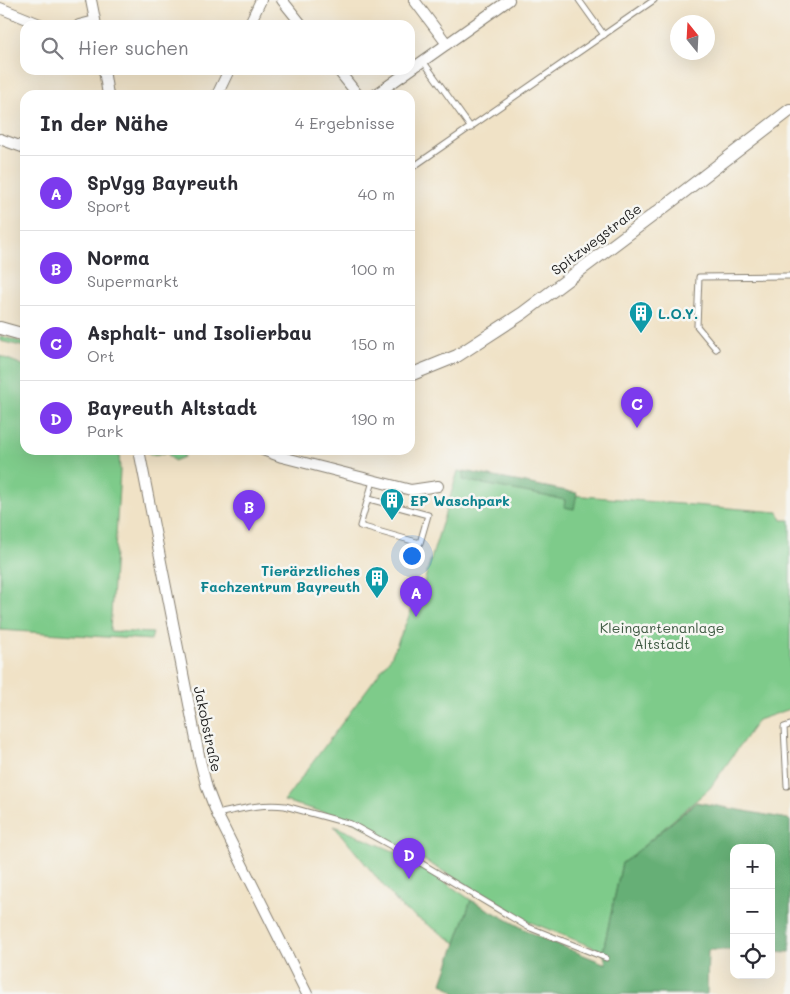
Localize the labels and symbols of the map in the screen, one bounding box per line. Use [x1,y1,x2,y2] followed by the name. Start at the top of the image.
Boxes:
[670,15,715,60] north arrow
[547,199,645,279] street label: Spitzwegstraße
[628,300,654,334] building icon: L.O.Y.
[658,304,698,323] place label: L.O.Y.
[621,387,653,428] pin: C
[379,487,405,521] building icon: EP Waschpark
[233,490,265,531] pin: B
[410,491,510,510] place label: EP Waschpark
[399,543,425,569] your location
[200,561,360,596] place label: Tierärztliches Fachzentrum Bayreuth
[364,565,390,599] building icon: Tierärztliches Fachzentrum Bayreuth
[400,576,432,617] pin: A
[600,618,724,653] park label: Kleingartenanlage Altstadt
[190,684,226,774] street label: Jakobstraße
[393,838,425,879] pin: D

